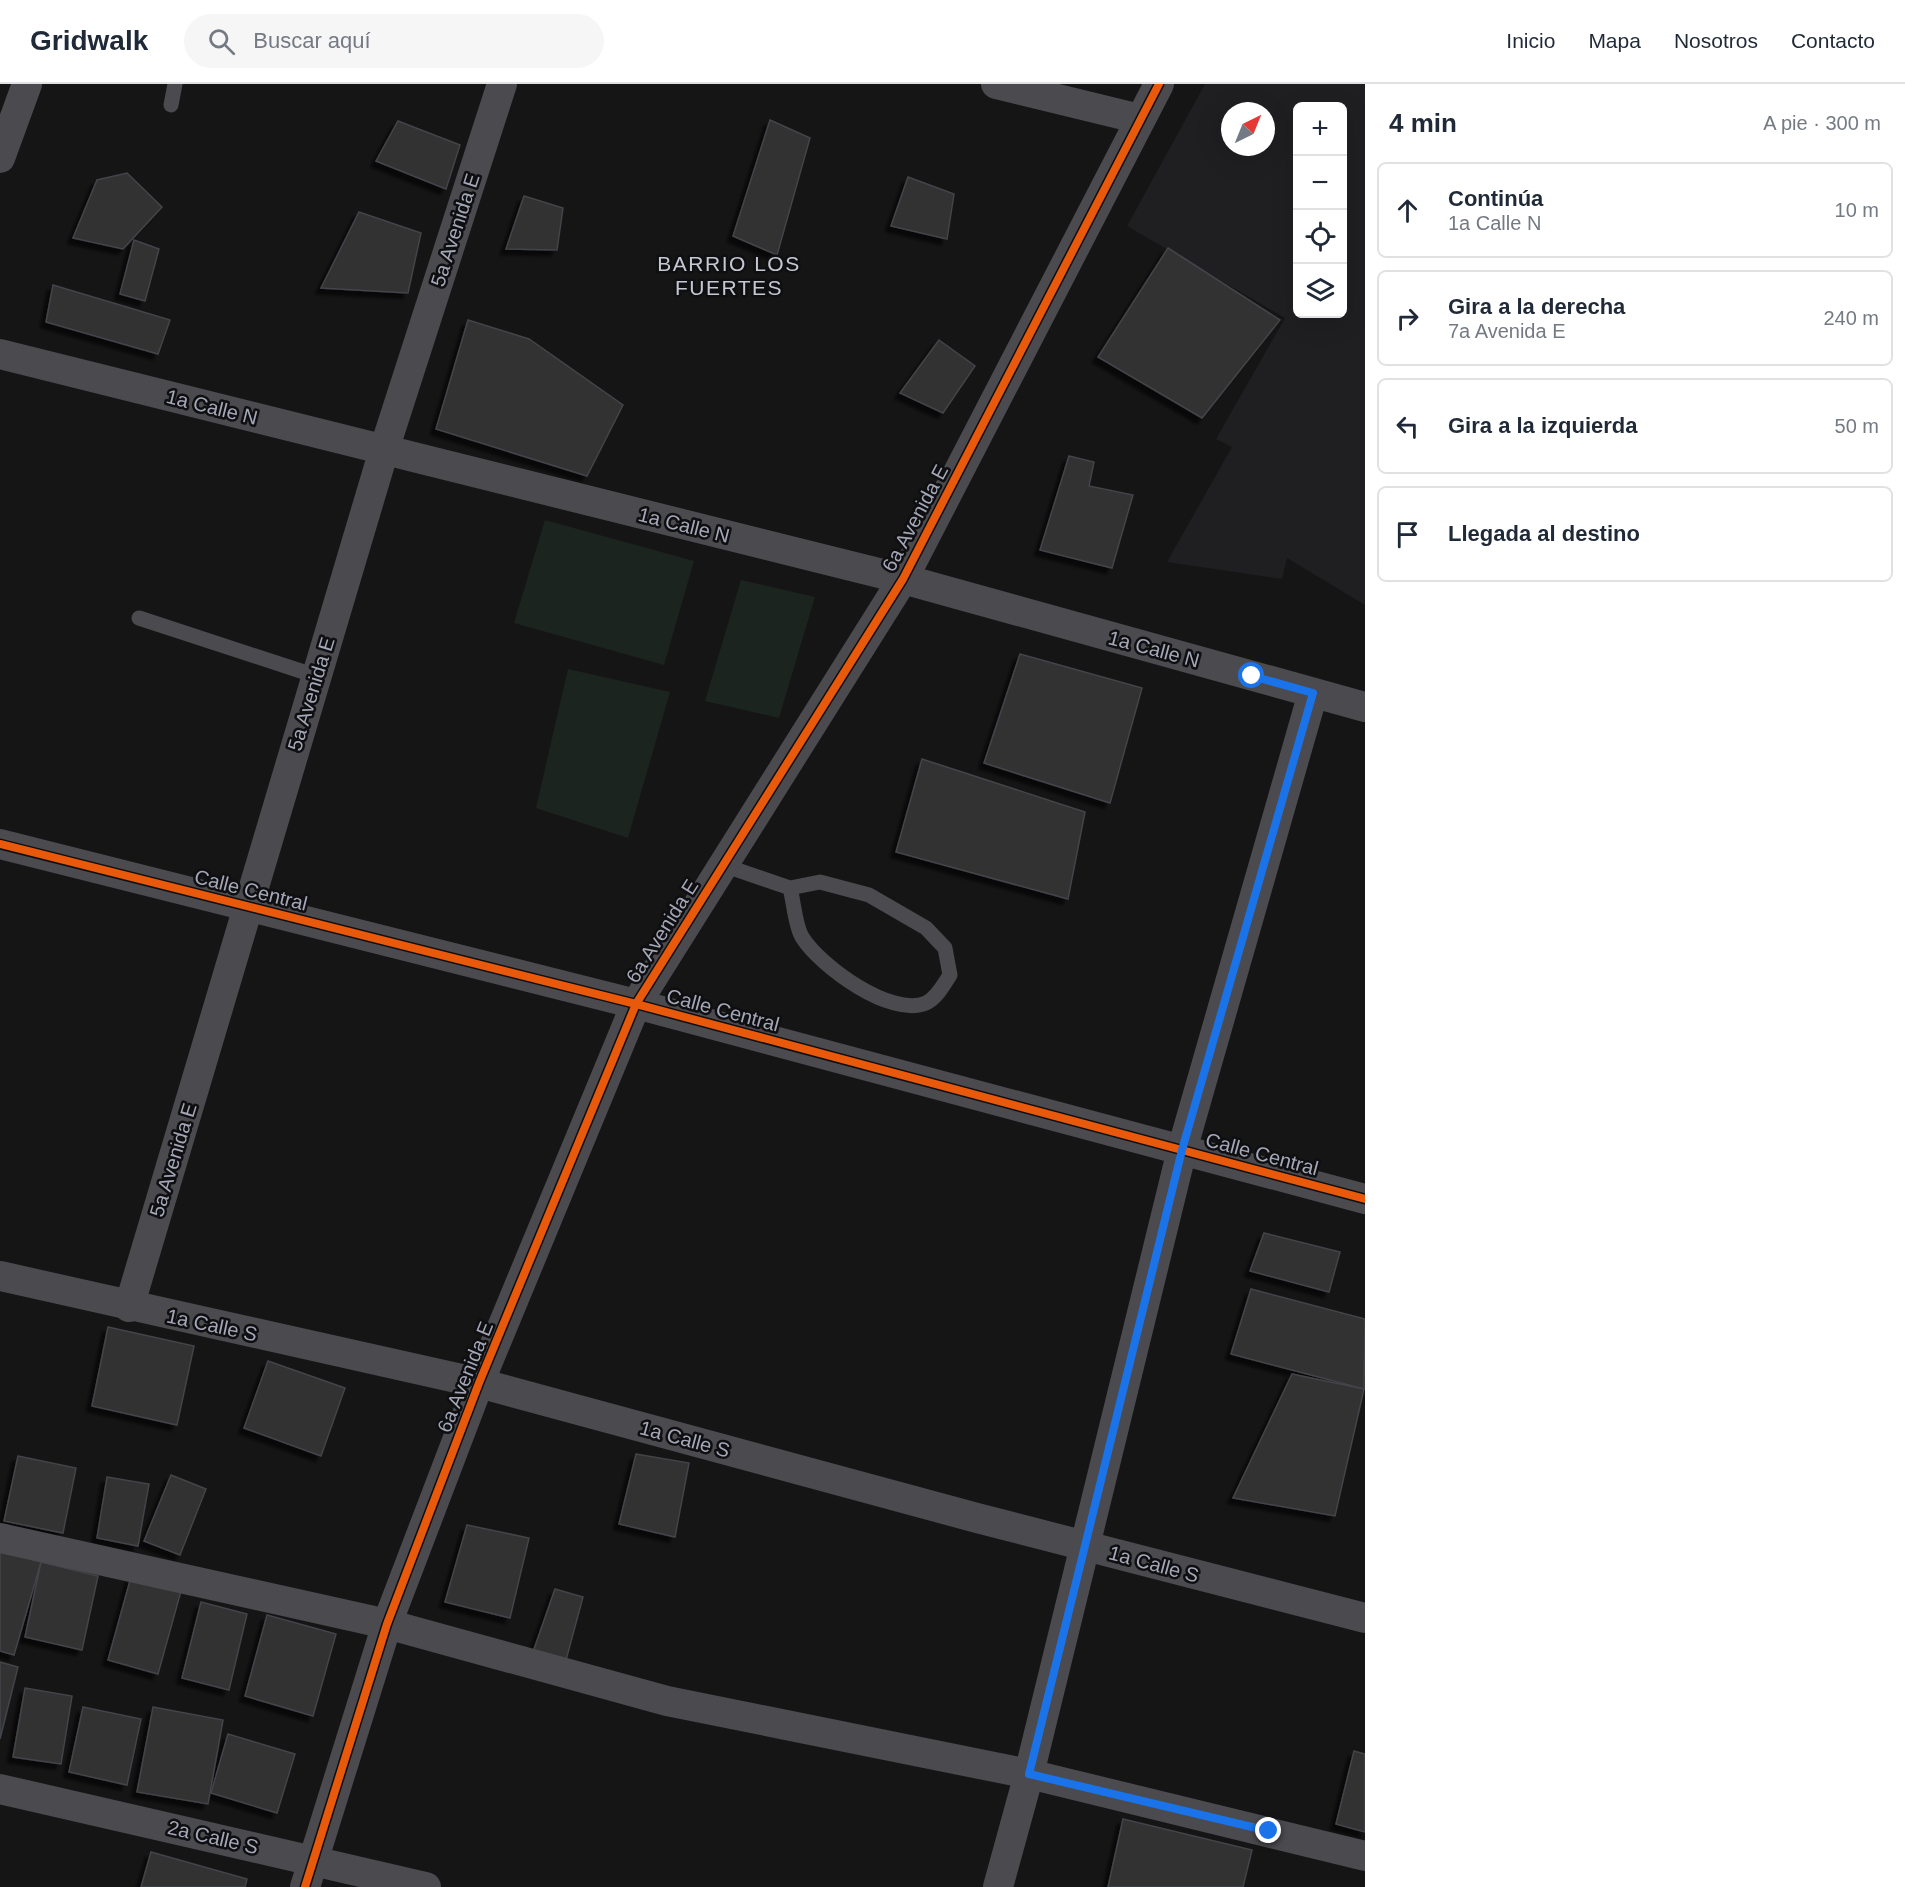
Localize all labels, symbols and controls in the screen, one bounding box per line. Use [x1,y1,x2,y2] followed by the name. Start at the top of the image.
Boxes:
[184,14,604,68] search box
[30,25,148,56] text: Gridwalk
[205,25,238,58] icon: search
[253,28,371,53] text: Buscar aquí
[1506,29,1555,52] text: Inicio
[1588,29,1641,52] text: Mapa
[1674,29,1758,52] text: Nosotros
[1791,29,1875,52] text: Contacto
[1221,102,1275,156] north arrow
[1293,102,1347,318] map controls
[1293,102,1347,156] button: +
[1389,108,1457,138] text: 4 min
[1763,112,1881,134] text: A pie · 300 m
[1293,156,1347,210] button: −
[426,171,484,289] street label: 5a Avenida E
[1448,186,1543,211] text: Continúa
[1391,194,1424,227] icon: ahead
[1835,199,1879,221] text: 10 m
[1293,210,1347,264] button: locate
[1448,212,1541,234] text: 1a Calle N
[657,252,801,299] district label: BARRIO LOS FUERTES
[1293,264,1347,318] button: layers
[1448,294,1625,319] text: Gira a la derecha
[1391,302,1424,335] icon: right
[1823,307,1879,329] text: 240 m
[1448,320,1566,342] text: 7a Avenida E
[164,385,260,429] street label: 1a Calle N
[1391,410,1424,443] icon: left
[1448,413,1638,438] text: Gira a la izquierda
[1835,415,1879,437] text: 50 m
[878,461,952,575] street label: 6a Avenida E
[636,503,732,547] street label: 1a Calle N
[1391,518,1424,551] icon: arrive
[1448,521,1640,546] text: Llegada al destino
[1106,626,1202,672] street label: 1a Calle N
[283,635,339,753] street label: 5a Avenida E
[1238,662,1264,688] route start
[192,865,310,915] street label: Calle Central
[622,875,702,987] street label: 6a Avenida E
[664,984,782,1036] street label: Calle Central
[145,1101,201,1219] street label: 5a Avenida E
[1203,1128,1321,1180] street label: Calle Central
[165,1305,259,1345] street label: 1a Calle S
[433,1318,497,1436] street label: 6a Avenida E
[638,1416,732,1462] street label: 1a Calle S
[1107,1541,1201,1587] street label: 1a Calle S
[166,1816,260,1858] street label: 2a Calle S
[1255,1817,1281,1843] route end

